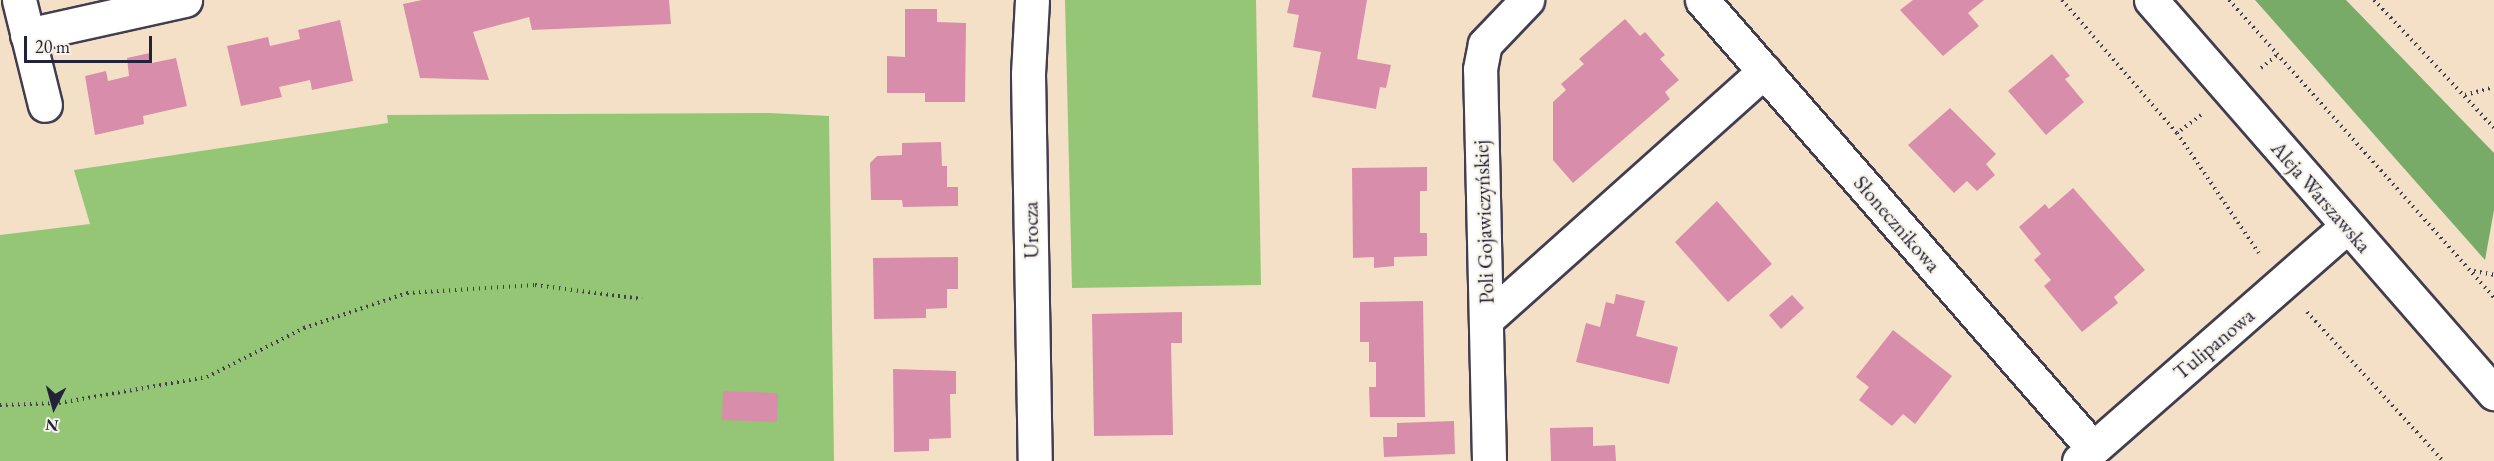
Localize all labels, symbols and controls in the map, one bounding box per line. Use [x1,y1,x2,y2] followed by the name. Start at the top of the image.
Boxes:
[27,24,154,62] scale bar
[35,35,70,58] text: 20 m
[2266,136,2376,258] street label: Aleja Warszawska
[1469,140,1499,304] street label: Poli Gojawiczyńskiej
[1848,171,1946,277] street label: Słonecznikowa
[1018,201,1044,259] street label: Urocza
[2168,303,2260,385] street label: Tulipanowa
[24,377,84,437] north arrow
[45,414,60,437] text: N

